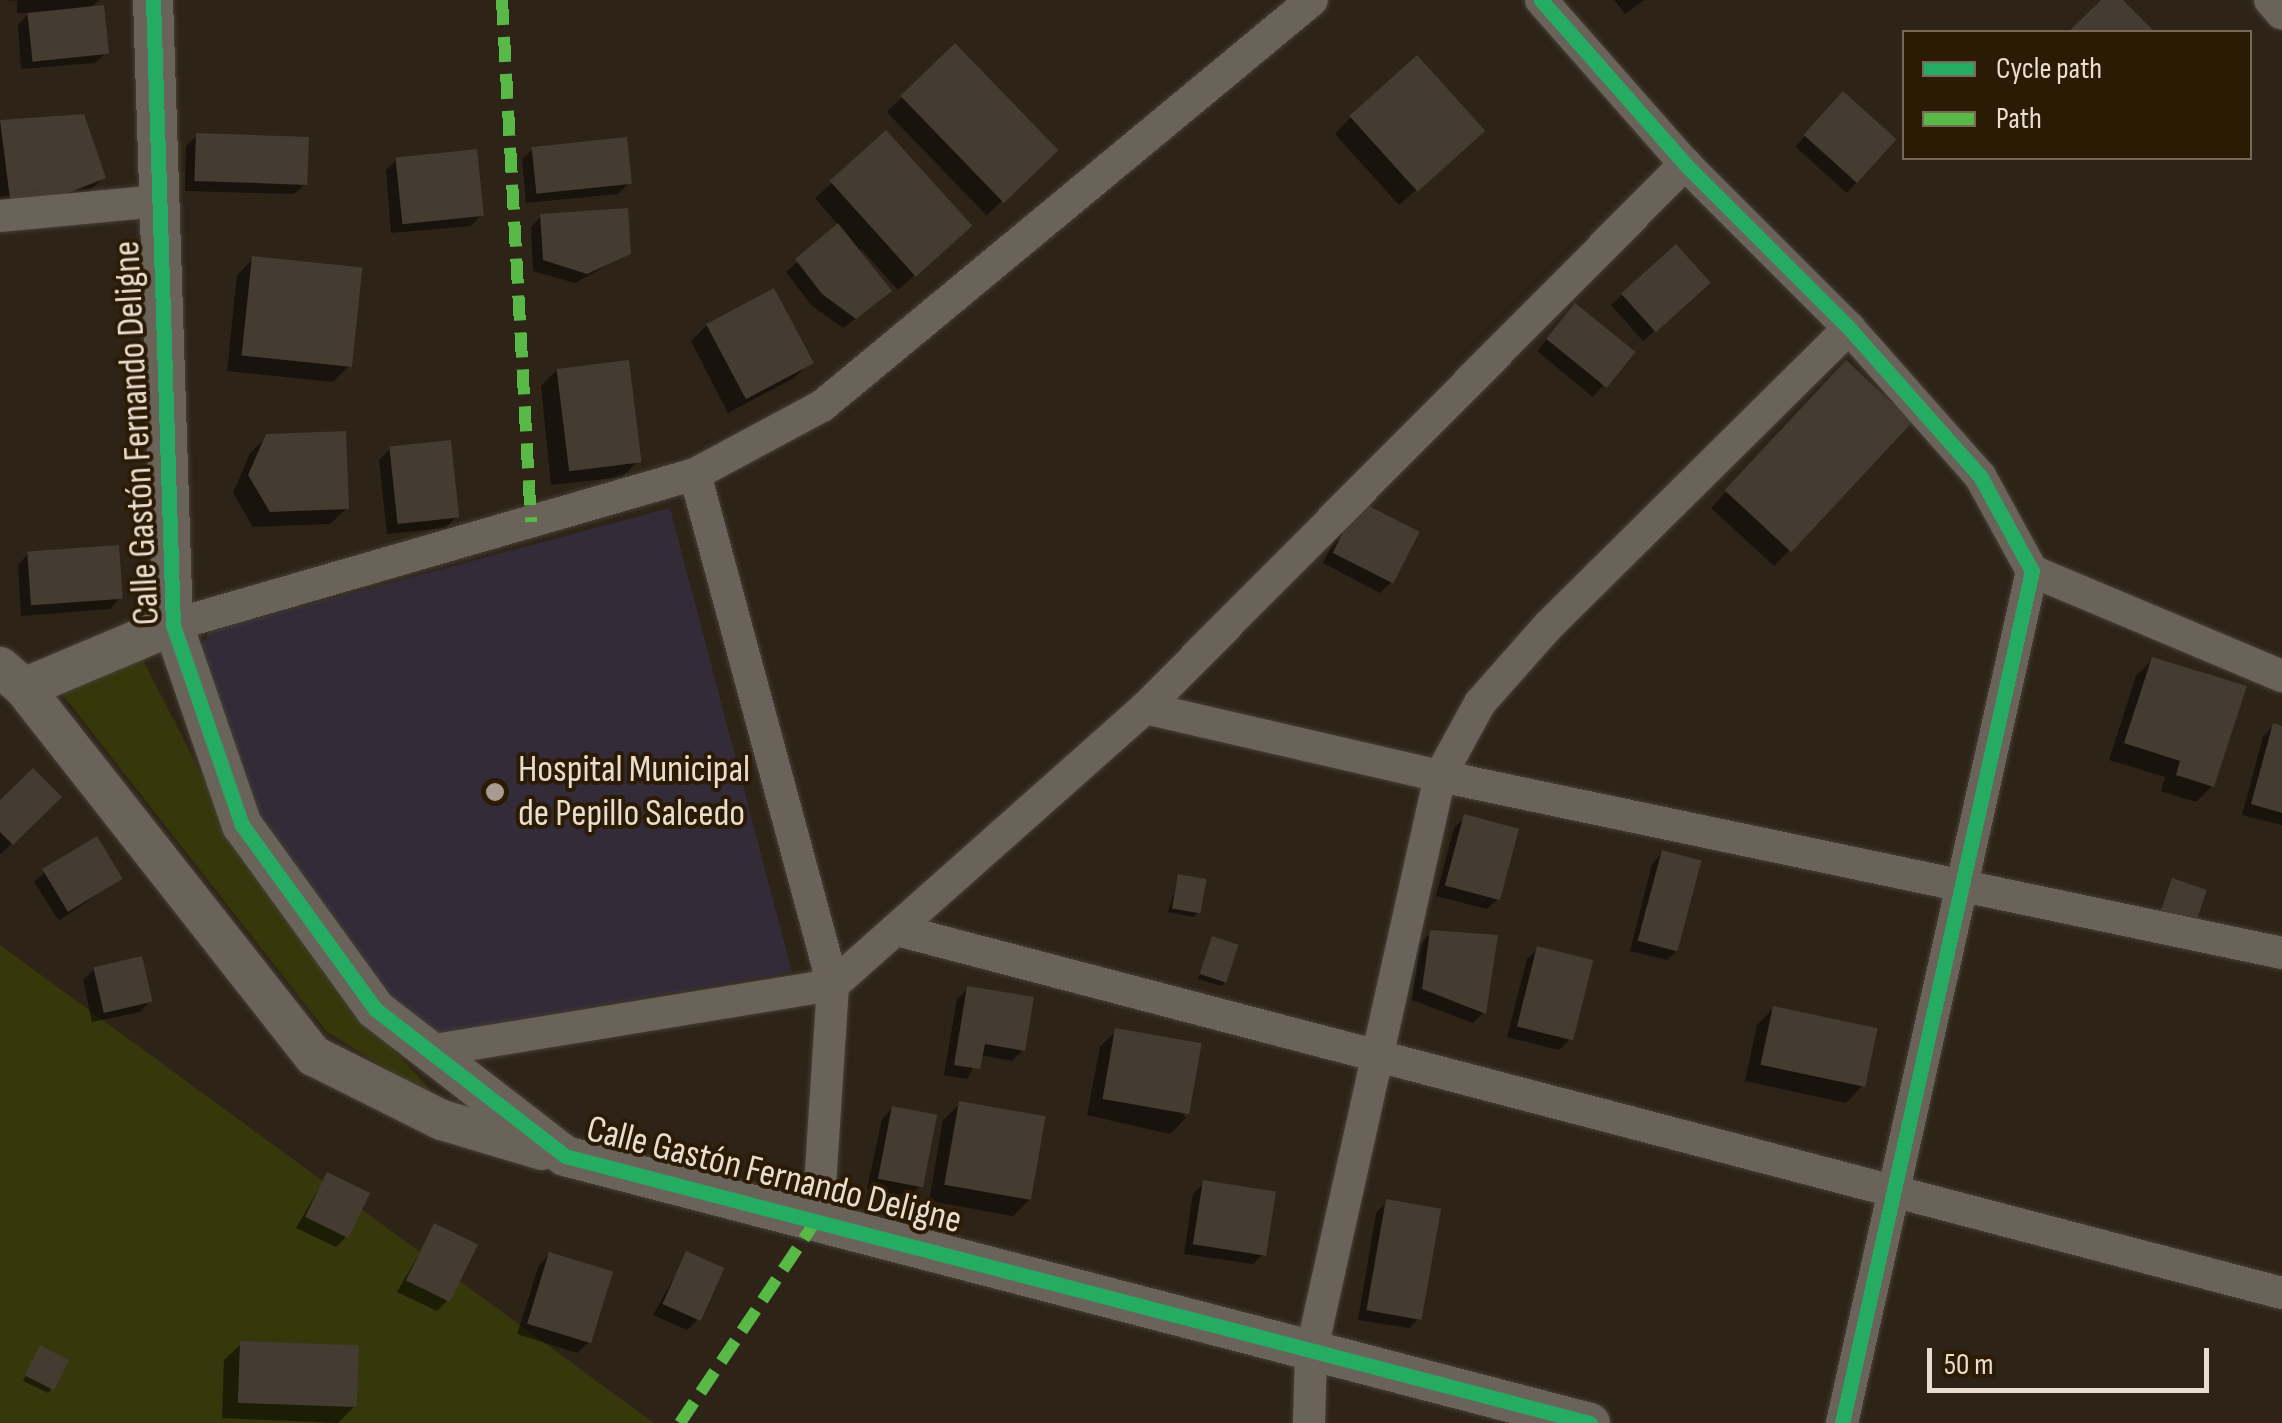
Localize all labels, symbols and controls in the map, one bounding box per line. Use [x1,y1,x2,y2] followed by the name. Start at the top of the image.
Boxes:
[1902,30,2252,160] legend
[1996,51,2102,87] text: Cycle path
[1996,101,2042,137] text: Path
[104,240,170,626] street label: Calle Gastón Fernando Deligne
[518,747,750,836] place label: Hospital Municipal de Pepillo Salcedo
[482,779,508,805] marker: Hospital Municipal de Pepillo Salcedo
[582,1106,966,1244] street label: Calle Gastón Fernando Deligne
[1932,1328,2214,1390] scale bar
[1944,1347,1993,1383] text: 50 m

